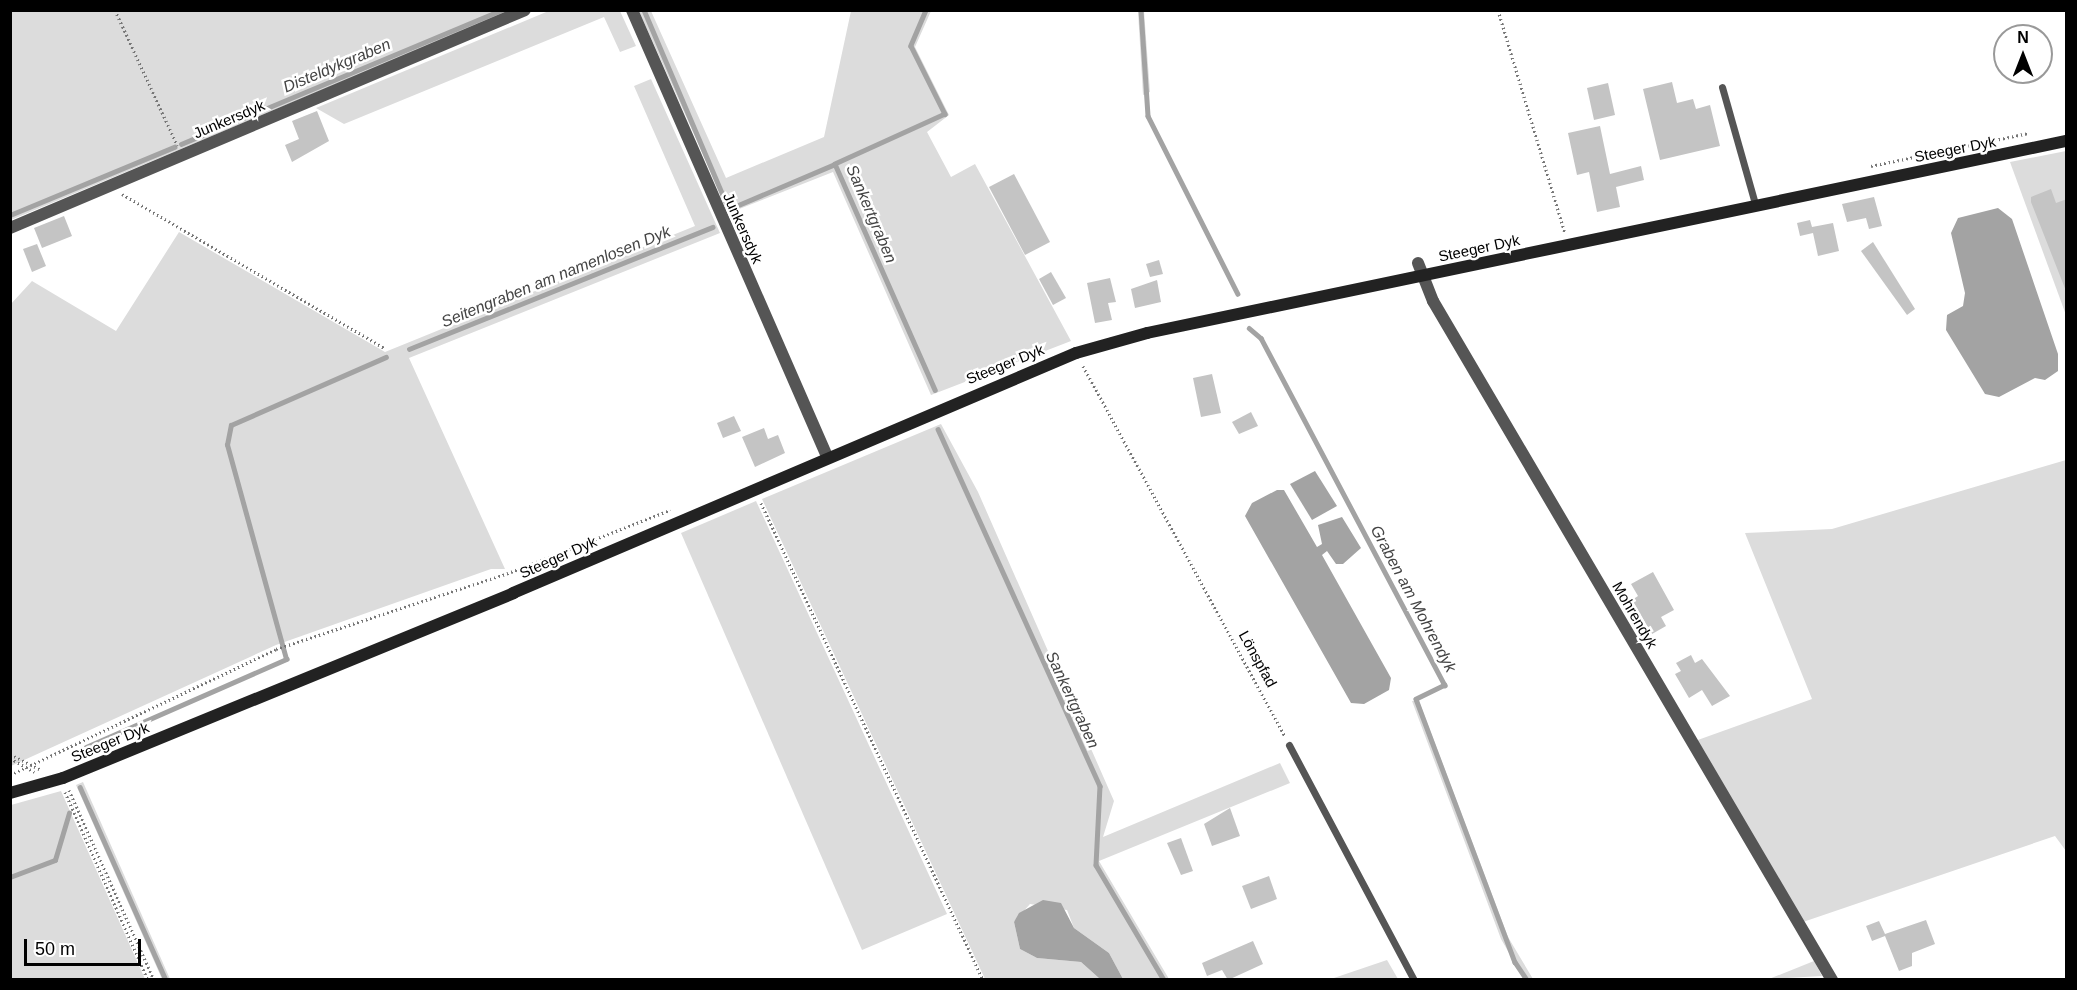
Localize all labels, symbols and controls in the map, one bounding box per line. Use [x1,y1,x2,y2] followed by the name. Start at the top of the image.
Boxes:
[1993,24,2053,84] north arrow
[2017,29,2029,46] text: N
[280,35,394,97] water label: Disteldykgraben
[191,96,267,142] street label: Junkersdyk
[1913,132,1997,166] street label: Steeger Dyk
[842,162,900,266] water label: Sankertgraben
[719,190,767,266] street label: Junkersdyk
[439,222,673,332] water label: Seitengraben am namenlosen Dyk
[1437,231,1521,265] street label: Steeger Dyk
[963,340,1047,388] street label: Steeger Dyk
[1366,522,1460,676] water label: Graben am Mohrendyk
[517,532,599,582] street label: Steeger Dyk
[1609,578,1661,652] street label: Mohrendyk
[1235,628,1281,690] street label: Lönspfad
[1041,648,1103,752] water label: Sankertgraben
[68,718,152,766] street label: Steeger Dyk
[27,927,144,965] scale bar
[35,939,75,959] text: 50 m

